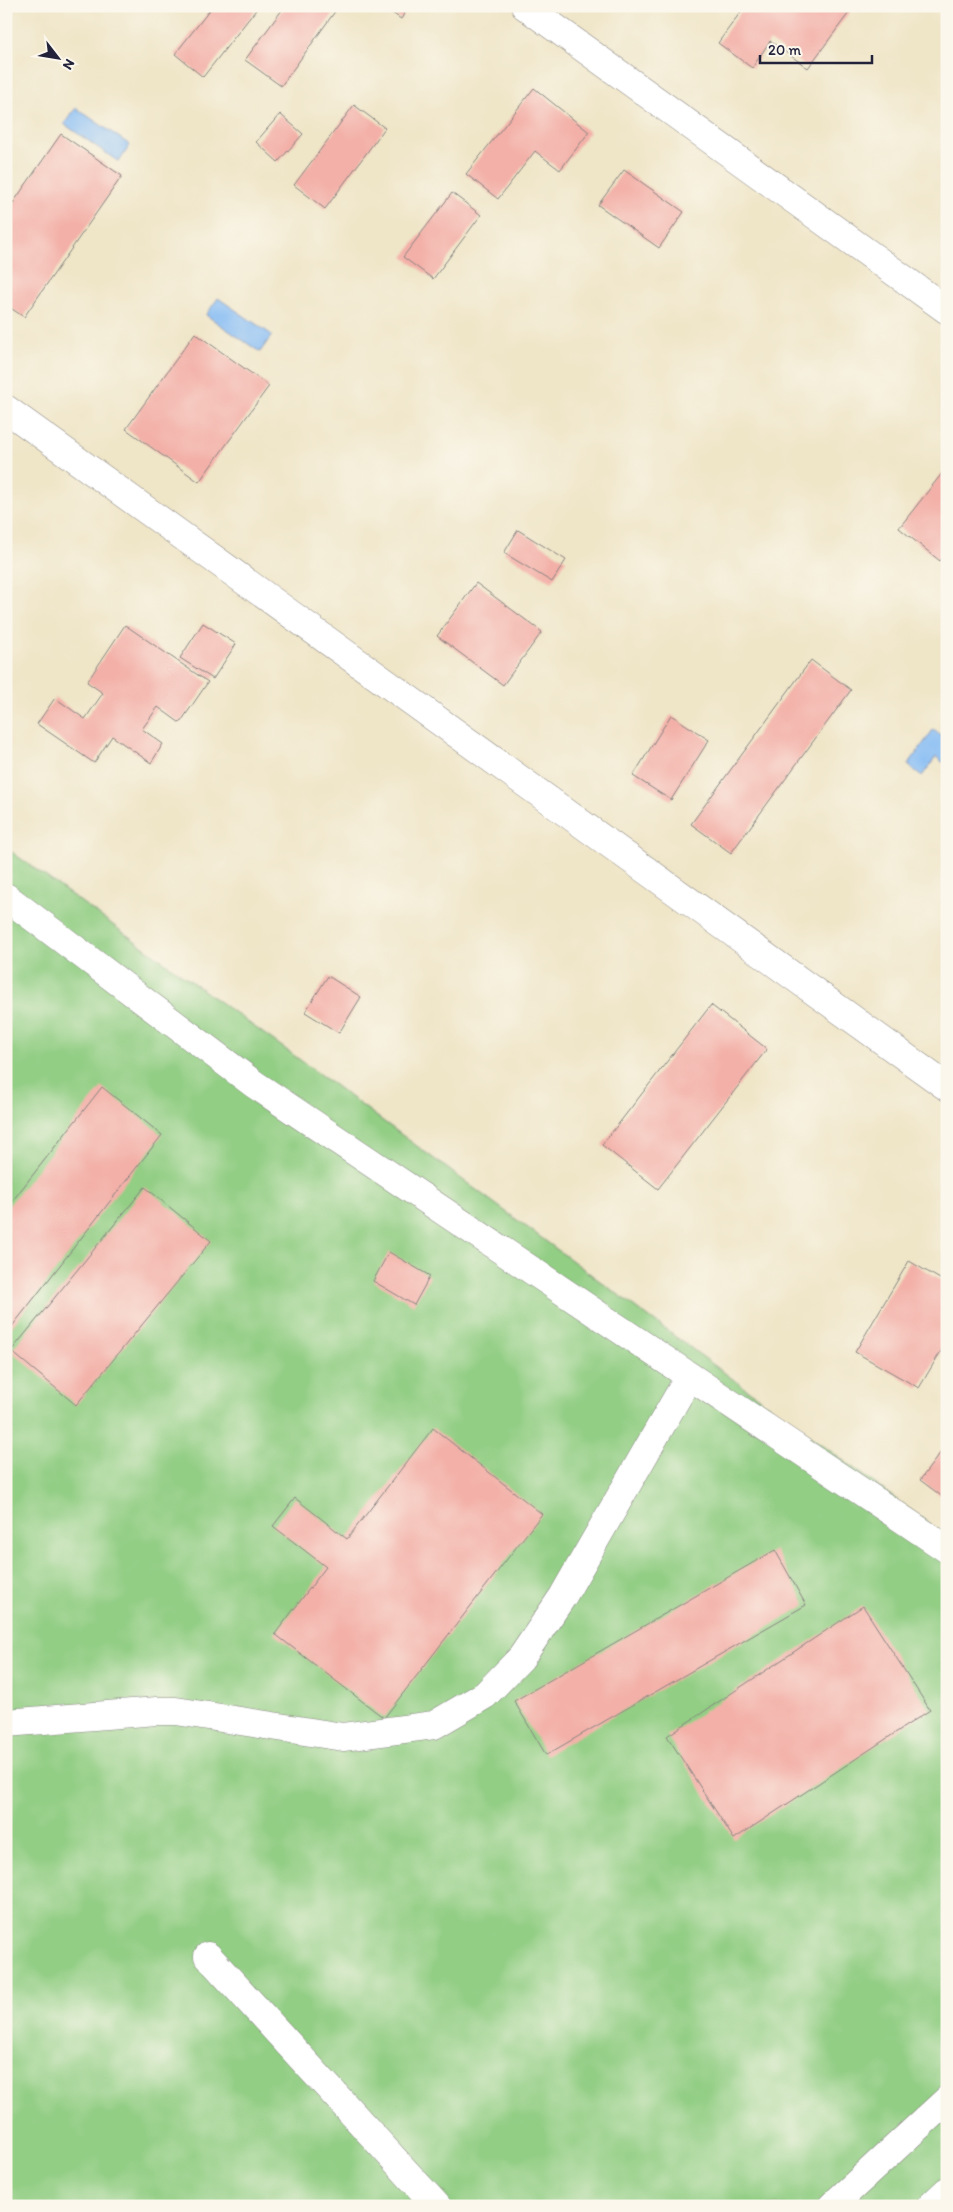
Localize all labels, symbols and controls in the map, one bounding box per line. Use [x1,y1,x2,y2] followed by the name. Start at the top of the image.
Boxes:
[32,32,82,82] north arrow
[760,32,873,64] scale bar
[768,41,802,59] text: 20 m
[59,56,78,73] text: N

